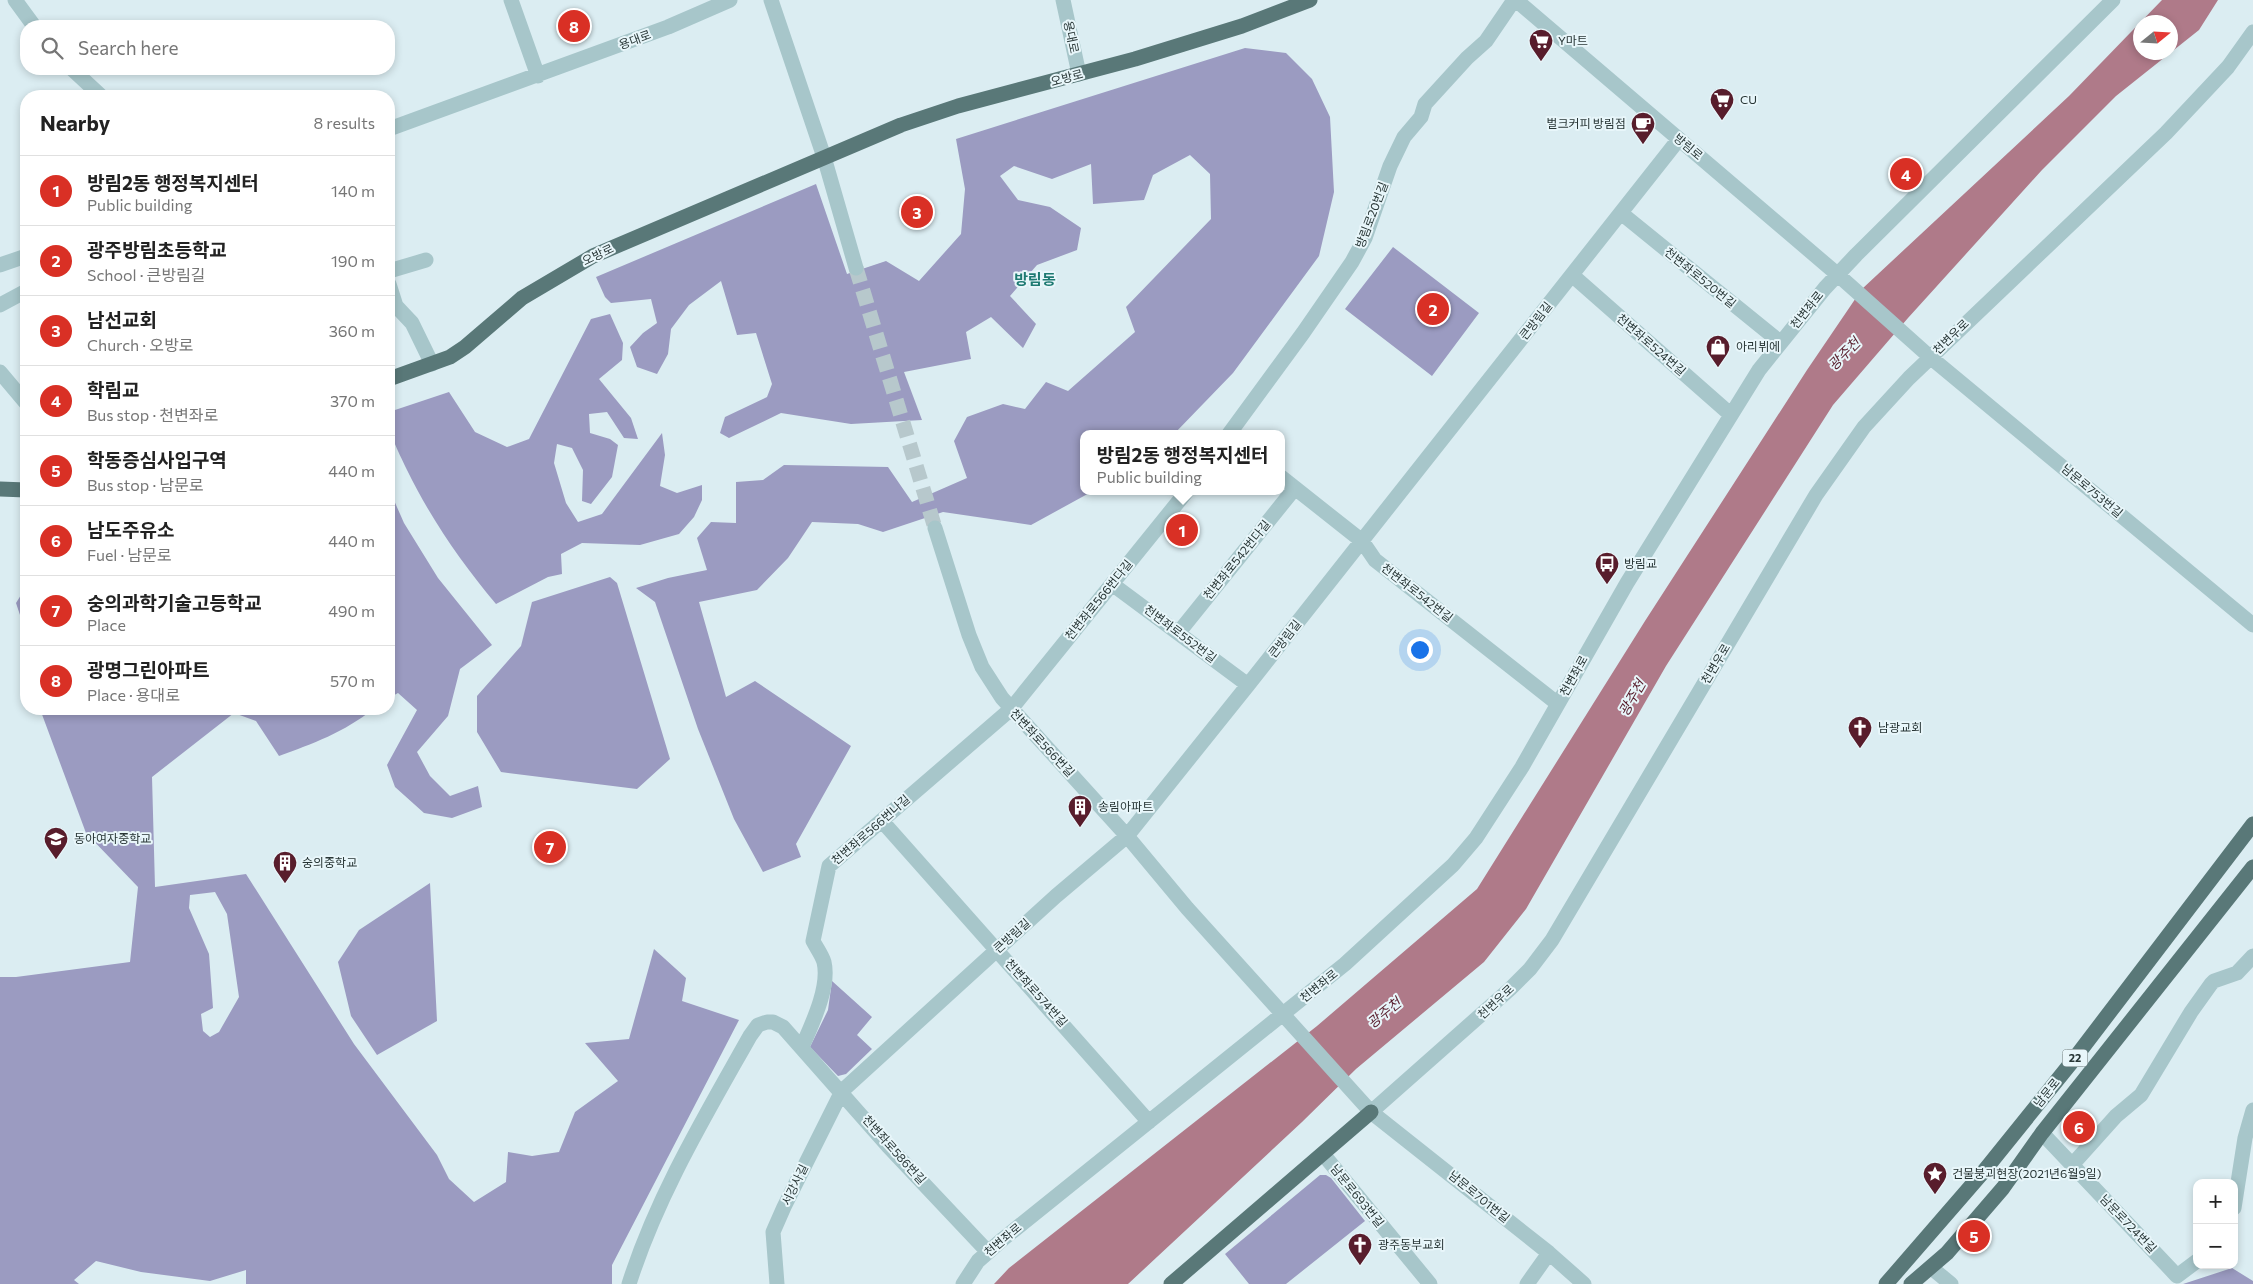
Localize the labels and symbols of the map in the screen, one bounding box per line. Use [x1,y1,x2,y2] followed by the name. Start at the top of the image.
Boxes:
[558,7,590,45] pin: 8
[2133,15,2178,60] north arrow
[1062,19,1082,54] street label: 용대로
[617,27,653,51] street label: 용대로
[1528,28,1554,62] supermarket icon: Y마트
[1558,33,1588,47] place label: Y마트
[1049,66,1085,88] street label: 오방로
[1709,87,1735,121] supermarket icon: CU
[1740,92,1757,106] place label: CU
[1630,111,1656,145] cafe icon: 벌크커피 방림점
[1546,116,1626,130] place label: 벌크커피 방림점
[1671,130,1706,162] street label: 방림로
[1890,155,1922,193] pin: 4
[1352,180,1390,250] street label: 방림로20번길
[901,193,933,231] pin: 3
[580,241,616,268] street label: 오방로
[1662,244,1739,310] street label: 천변좌로520번길
[1014,270,1056,288] district label: 방림동
[1787,288,1826,331] street label: 천변좌로
[1417,290,1449,328] pin: 2
[1516,299,1554,342] street label: 큰방림길
[1614,310,1689,378] street label: 천변좌로524번길
[1930,316,1971,357] street label: 천변우로
[1824,333,1864,373] water label: 광주천
[1705,334,1731,368] shop icon: 아리뷔에
[1736,339,1780,353] place label: 아리뷔에
[2059,461,2126,520] street label: 남문로753번길
[1166,511,1198,549] pin: 1
[1200,517,1272,602] street label: 천변좌로542번다길
[1594,551,1620,585] bus stop icon: 방림교
[1624,556,1657,570] place label: 방림교
[1062,557,1135,642] street label: 천변좌로566번다길
[1379,560,1456,624] street label: 천변좌로542번길
[1142,602,1219,665] street label: 천변좌로552번길
[1265,617,1303,660] street label: 큰방림길
[1407,637,1433,663] your location
[1698,641,1733,686] street label: 천변우로
[1556,653,1590,698] street label: 천변좌로
[1615,676,1649,719] water label: 광주천
[1008,705,1078,779] street label: 천변좌로566번길
[1847,715,1873,749] church icon: 남광교회
[1878,720,1922,734] place label: 남광교회
[828,792,912,867] street label: 천변좌로566번나길
[1067,794,1093,828] building icon: 송림아파트
[1098,799,1153,813] place label: 송림아파트
[43,826,69,860] school or university icon: 동아여자중학교
[534,828,566,866] pin: 7
[74,831,151,845] place label: 동아여자중학교
[272,850,298,884] building icon: 숭의중학교
[302,855,357,869] place label: 숭의중학교
[990,915,1032,955] street label: 큰방림길
[1003,956,1071,1029] street label: 천변좌로574번길
[1297,966,1340,1005] street label: 천변좌로
[1474,981,1516,1021] street label: 천변우로
[1363,993,1405,1031] water label: 광주천
[2062,1050,2088,1066] road number: 22
[2030,1075,2062,1110] street label: 남문로
[2063,1108,2095,1146] pin: 6
[860,1112,929,1187] street label: 천변좌로586번길
[1328,1161,1387,1229] street label: 남문로693번길
[1922,1161,1948,1195] place icon: 건물붕괴현장(2021년6월9일)
[778,1162,810,1207] street label: 서강사길
[1952,1166,2101,1180] place label: 건물붕괴현장(2021년6월9일)
[1446,1167,1513,1225] street label: 남문로701번길
[2098,1191,2160,1255] street label: 남문로724번길
[1958,1217,1990,1255] pin: 5
[981,1220,1024,1259] street label: 천변좌로
[1347,1232,1373,1266] church icon: 광주동부교회
[1378,1237,1444,1251] place label: 광주동부교회

